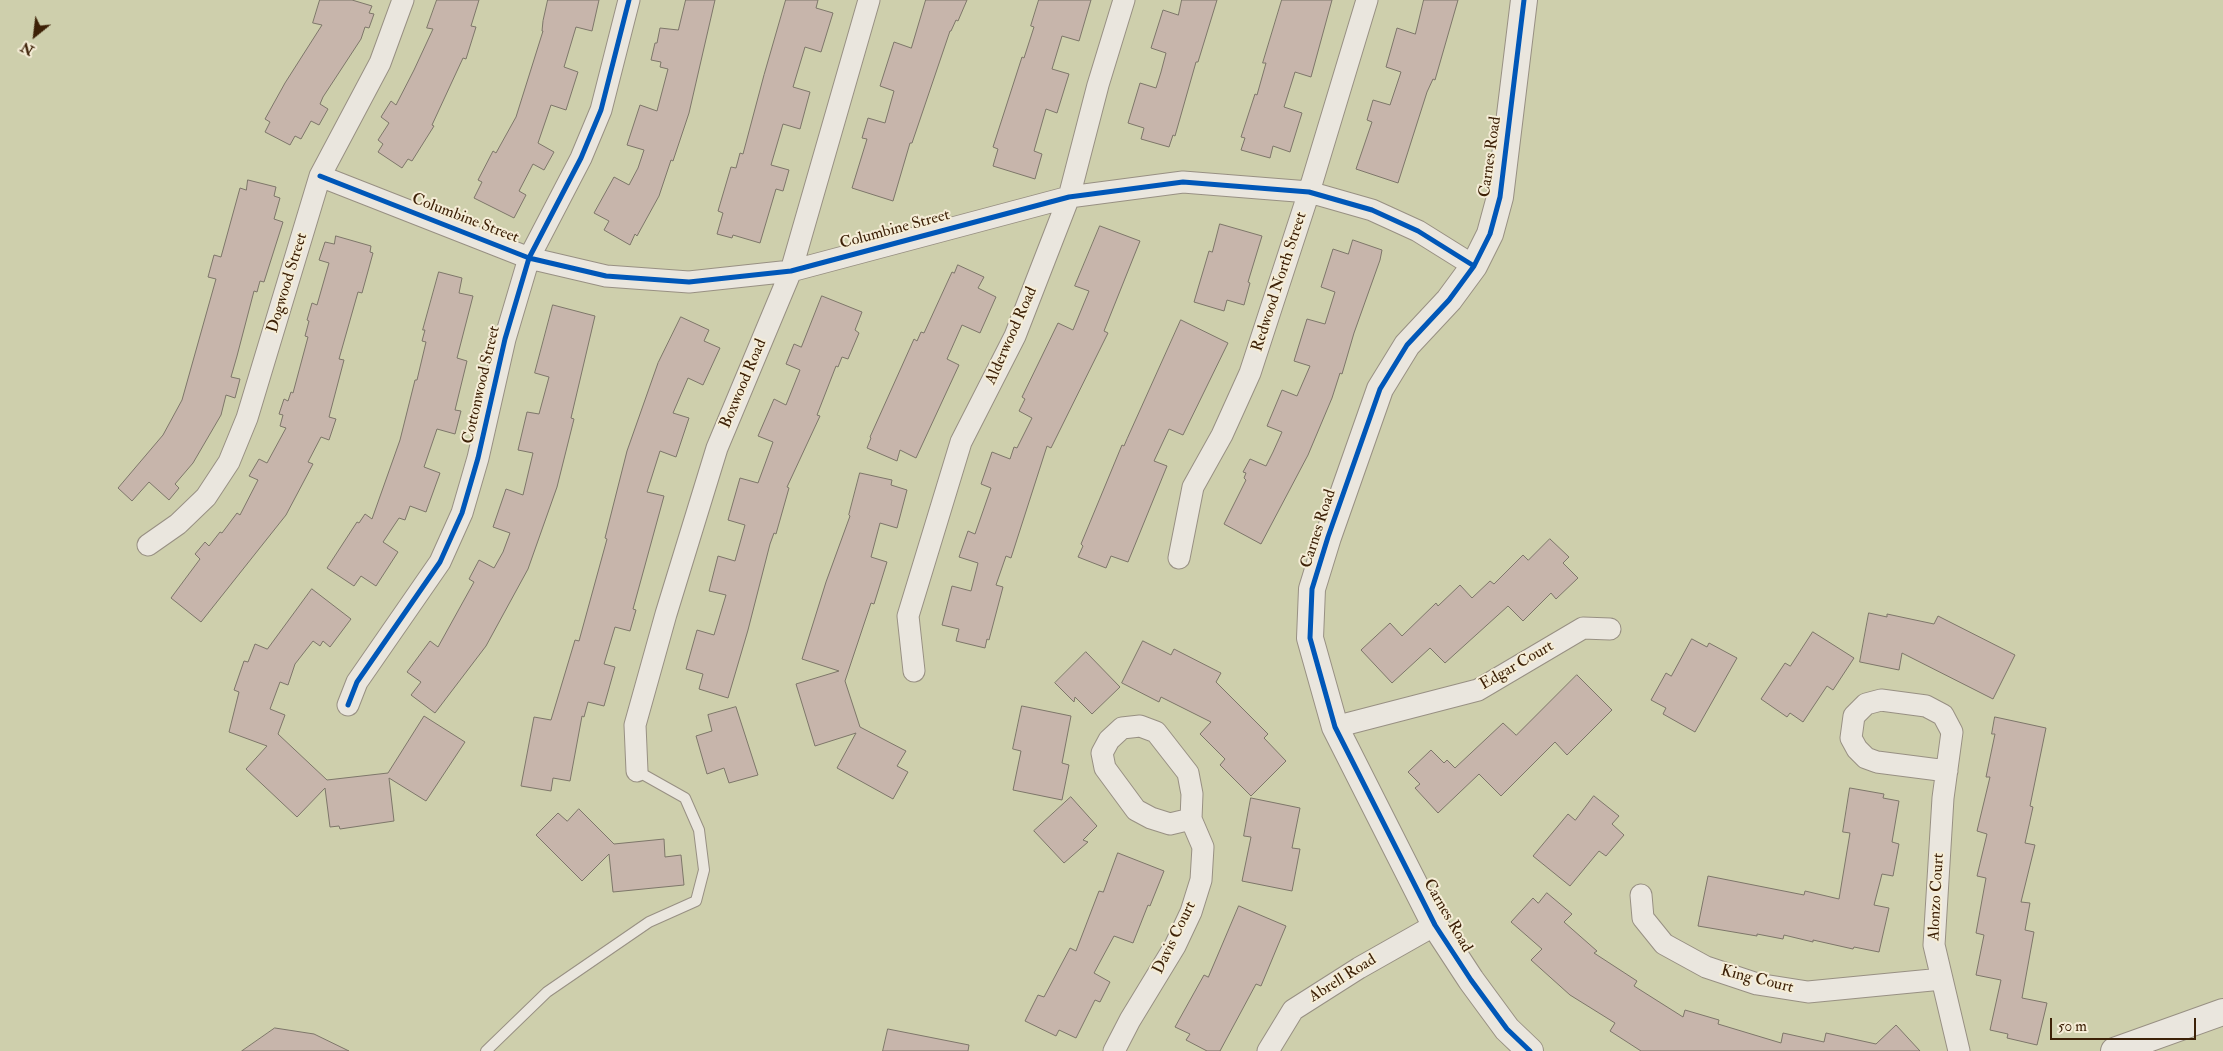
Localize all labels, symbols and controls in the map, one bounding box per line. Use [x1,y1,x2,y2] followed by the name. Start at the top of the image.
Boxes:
[10,10,60,60] north arrow
[18,38,37,59] text: N
[1476,115,1506,199] street label: Carnes Road
[409,190,521,248] street label: Columbine Street
[838,206,952,254] street label: Columbine Street
[1248,210,1312,354] street label: Redwood North Street
[264,231,312,335] street label: Dogwood Street
[982,284,1042,388] street label: Alderwood Road
[459,324,505,446] street label: Cottonwood Street
[717,337,771,431] street label: Boxwood Road
[1297,487,1341,571] street label: Carnes Road
[1477,637,1557,695] street label: Edgar Court
[1925,853,1949,941] street label: Alonzo Court
[1418,876,1476,956] street label: Carnes Road
[1149,899,1201,977] street label: Davis Court
[1306,951,1380,1007] street label: Abrell Road
[1719,962,1795,998] street label: King Court
[2053,1008,2199,1040] scale bar
[2058,1017,2087,1036] text: 50 m

